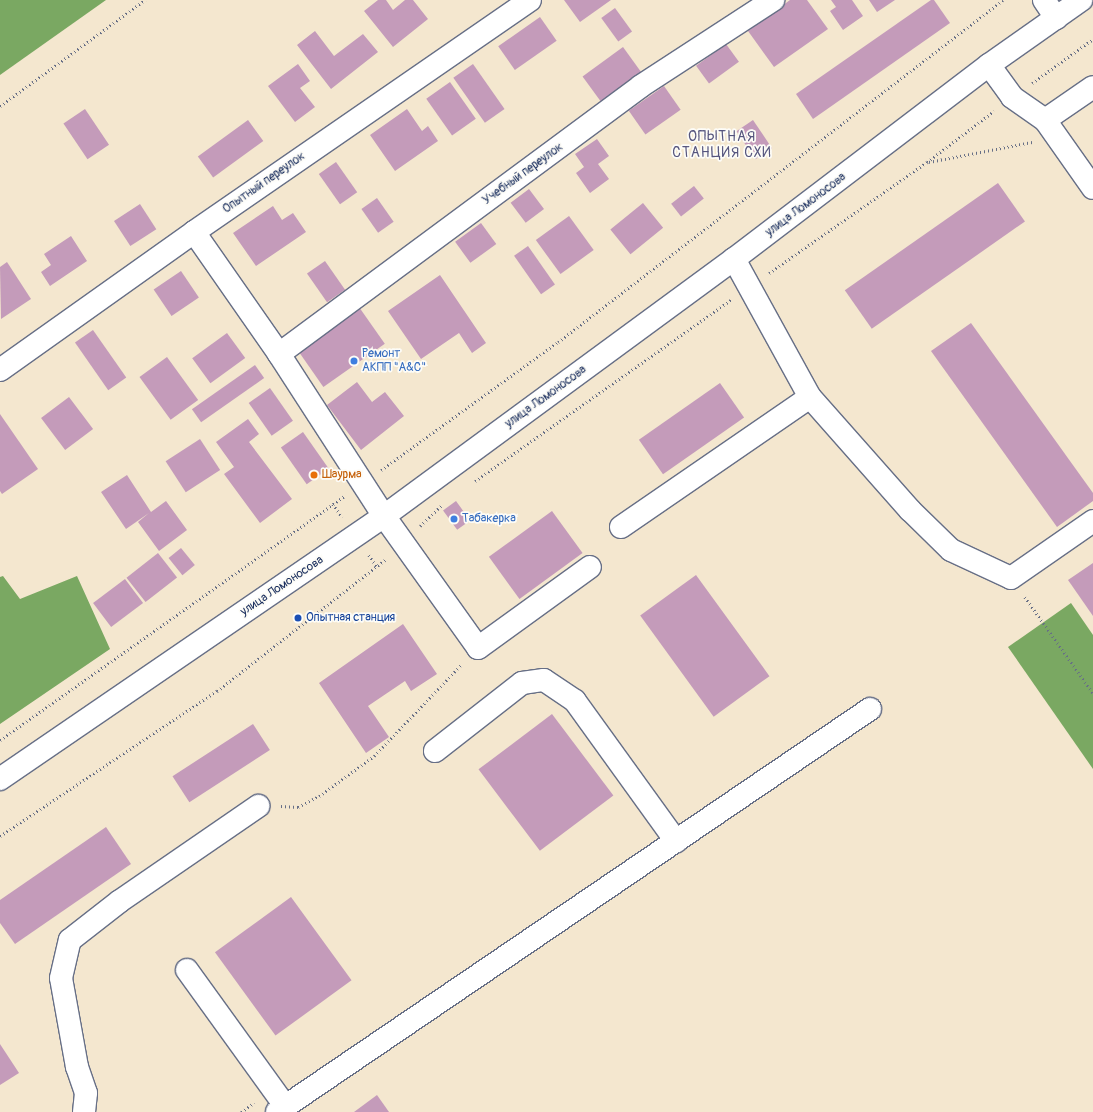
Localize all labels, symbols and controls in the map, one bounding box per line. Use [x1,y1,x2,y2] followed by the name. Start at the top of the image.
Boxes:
[672,129,772,162] district label: ОПЫТНАЯ СТАНЦИЯ СХИ
[480,140,566,208] street label: Учебный переулок
[220,149,308,217] street label: Опытный переулок
[763,170,849,240] street label: улица Ломоносова
[362,347,426,375] place label: Ремонт АКПП "A&C"
[349,356,359,366] marker: Ремонт АКПП "A&C"
[503,363,589,431] street label: улица Ломоносова
[322,468,362,482] place label: Шаурма
[309,470,319,480] marker: Шаурма
[462,512,516,526] place label: Табакерка
[449,514,459,524] marker: Табакерка
[238,553,326,619] street label: улица Ломоносова
[306,611,395,625] place label: Опытная станция
[293,613,303,623] marker: Опытная станция

